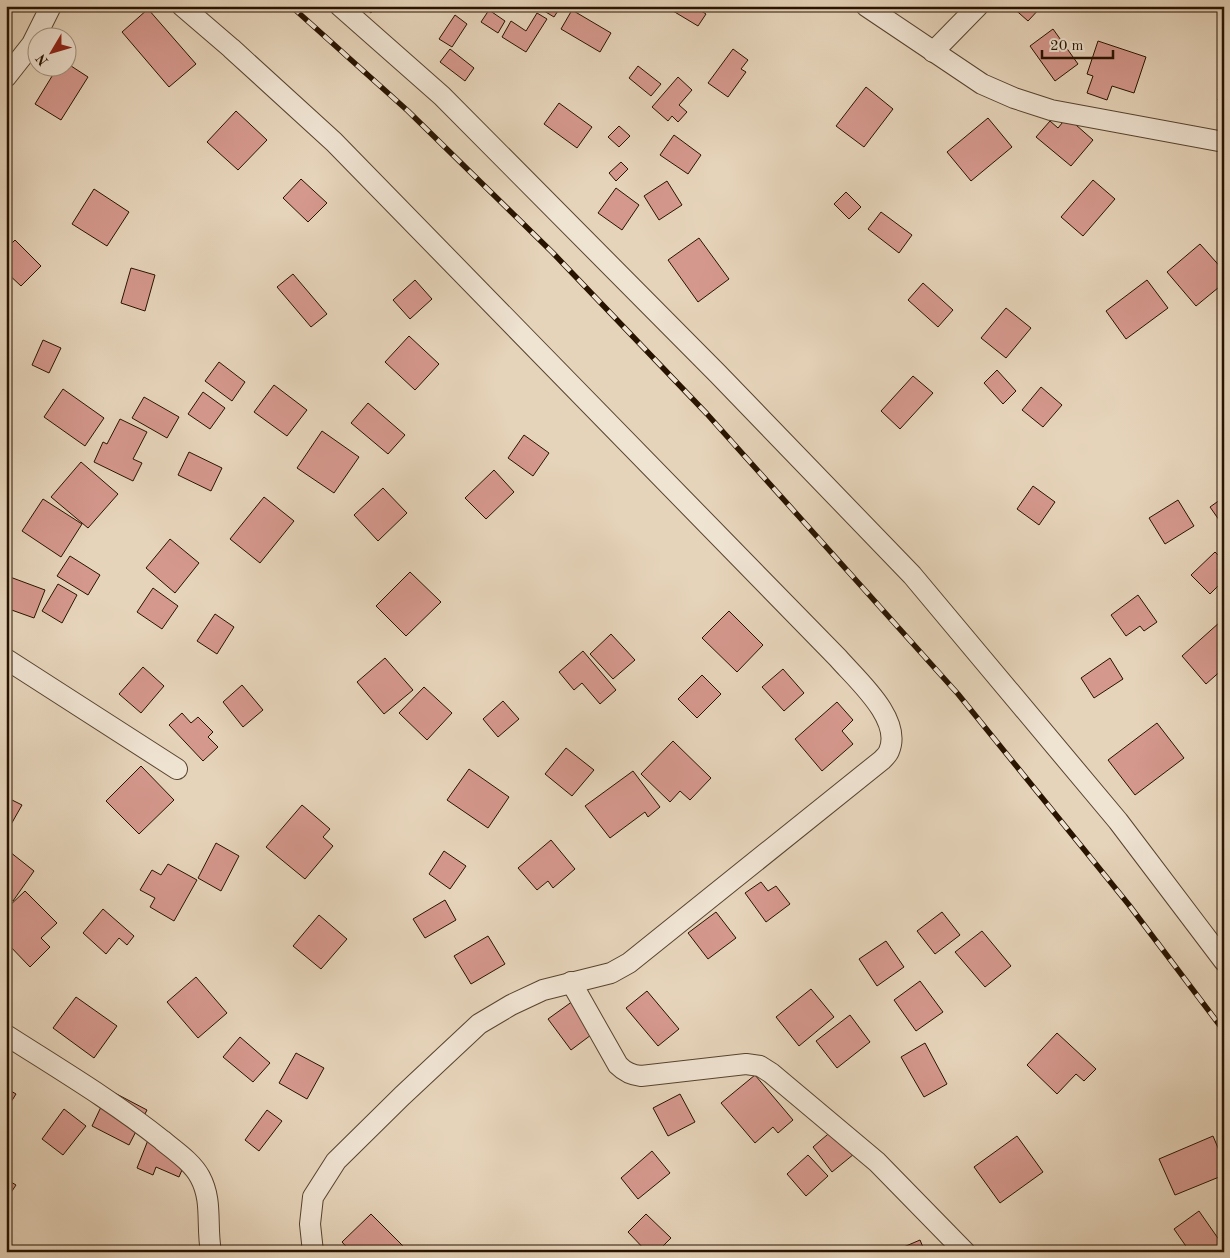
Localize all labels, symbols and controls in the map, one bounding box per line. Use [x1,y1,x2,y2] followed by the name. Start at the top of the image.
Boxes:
[28,28,78,78] north arrow
[1042,28,1114,60] scale bar
[1050,39,1084,54] text: 20 m
[34,51,51,68] text: N

